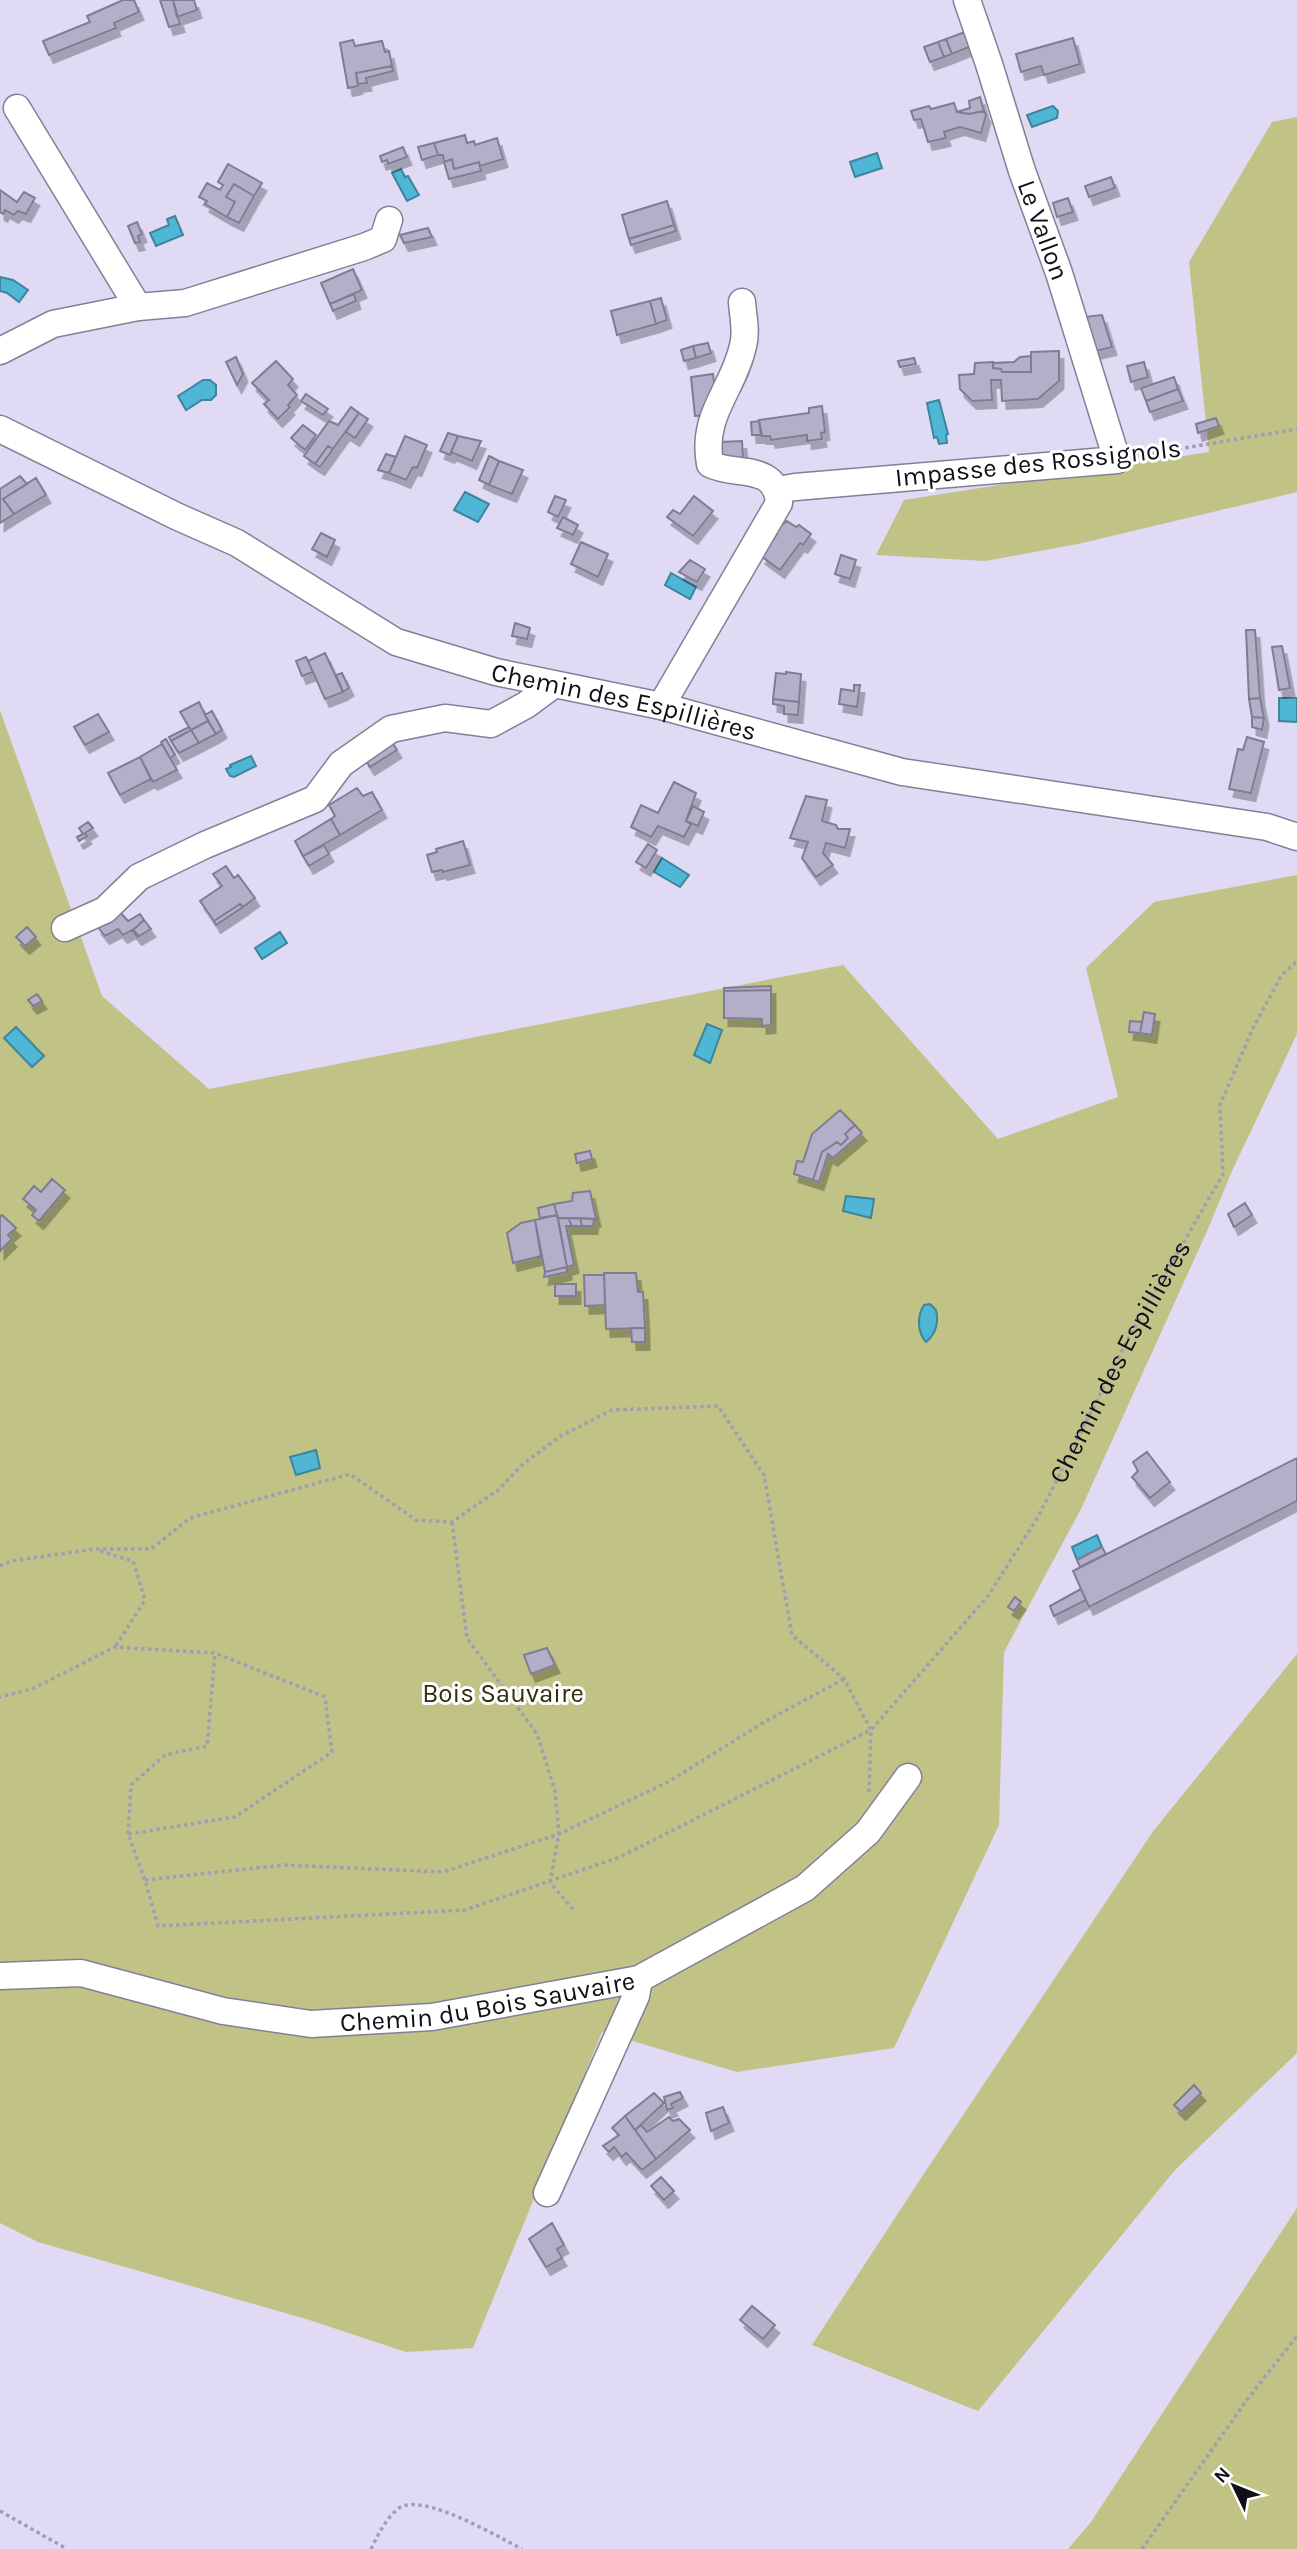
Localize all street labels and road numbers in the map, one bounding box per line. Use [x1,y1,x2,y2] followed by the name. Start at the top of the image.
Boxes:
[1011,176,1075,284] street label: Le Vallon
[894,433,1182,493] street label: Impasse des Rossignols
[489,656,760,747] street label: Chemin des Espillières
[1042,1235,1197,1488] street label: Chemin des Espillières
[339,1965,637,2038] street label: Chemin du Bois Sauvaire

